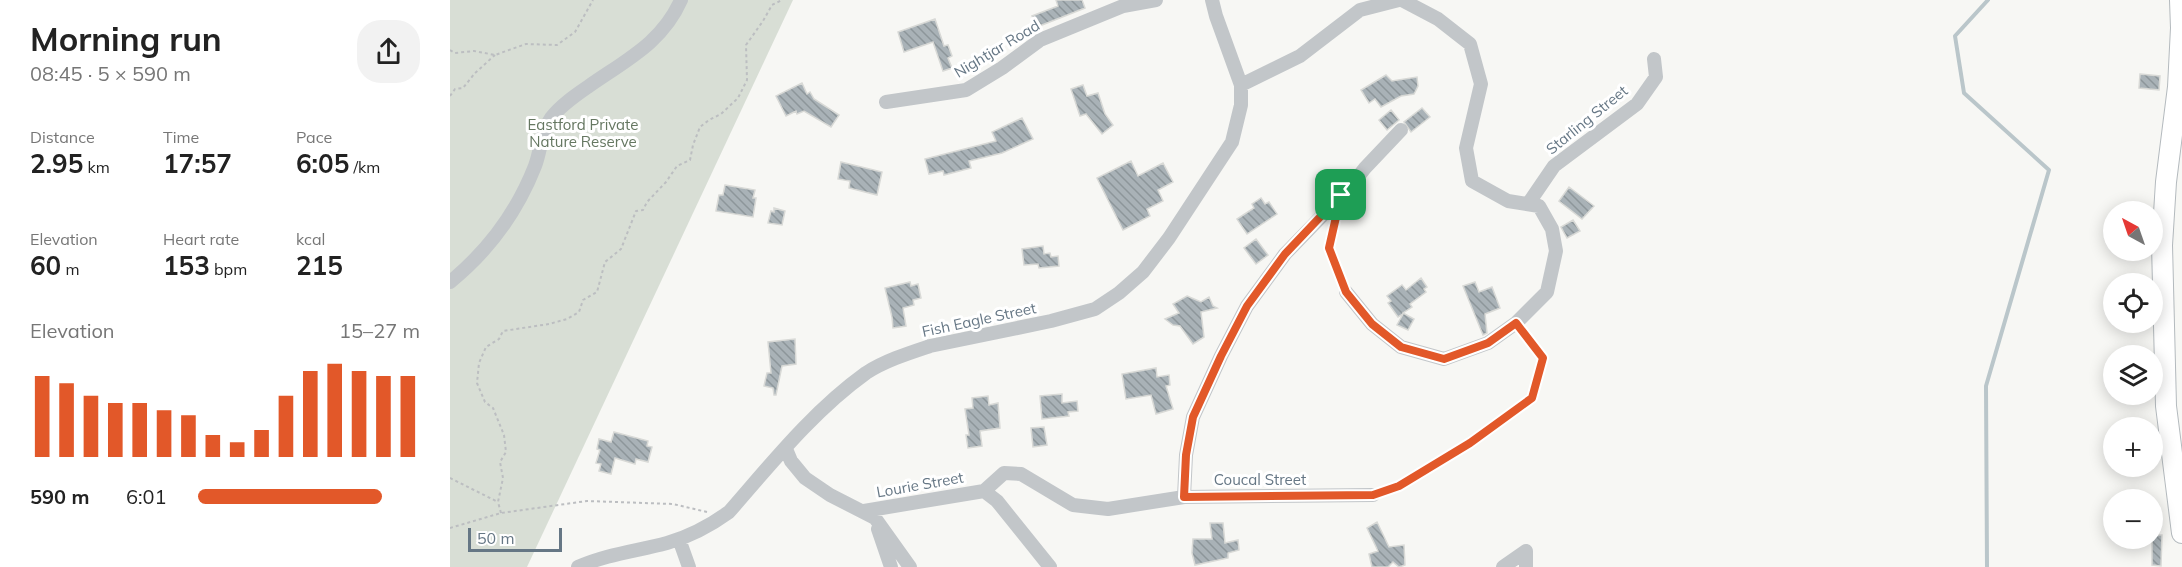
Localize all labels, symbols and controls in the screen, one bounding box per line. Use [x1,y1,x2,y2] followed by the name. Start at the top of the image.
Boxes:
[950,16,1043,82] street label: Nightjar Road
[30,18,222,59] text: Morning run
[357,20,420,83] button: share
[30,61,191,86] text: 08:45 · 5 × 590 m
[1542,81,1631,158] street label: Starling Street
[528,115,638,151] park label: Eastford Private Nature Reserve
[30,127,95,147] text: Distance
[163,127,199,147] text: Time
[296,127,332,147] text: Pace
[30,147,83,180] text: 2.95
[163,147,232,180] text: 17:57
[296,147,349,180] text: 6:05
[83,157,110,177] text: km
[349,157,380,177] text: /km
[1315,169,1366,220] pin
[1324,178,1357,211] icon: arrive
[2103,201,2163,261] north arrow
[2103,201,2163,549] map controls
[30,229,98,249] text: Elevation
[163,229,239,249] text: Heart rate
[296,229,325,249] text: kcal
[30,249,61,282] text: 60
[163,249,210,282] text: 153
[296,249,343,282] text: 215
[61,259,79,279] text: m
[210,259,247,279] text: bpm
[2103,273,2163,333] button: locate
[920,298,1038,341] street label: Fish Eagle Street
[30,318,115,343] text: Elevation
[339,318,420,343] text: 15–27 m
[2103,345,2163,405] button: layers
[2103,417,2163,477] button: +
[875,468,965,501] street label: Lourie Street
[1214,470,1306,489] street label: Coucal Street
[30,484,89,509] text: 590 m
[126,484,167,509] text: 6:01
[2103,489,2163,549] button: −
[468,525,562,552] scale bar
[477,528,514,548] text: 50 m

